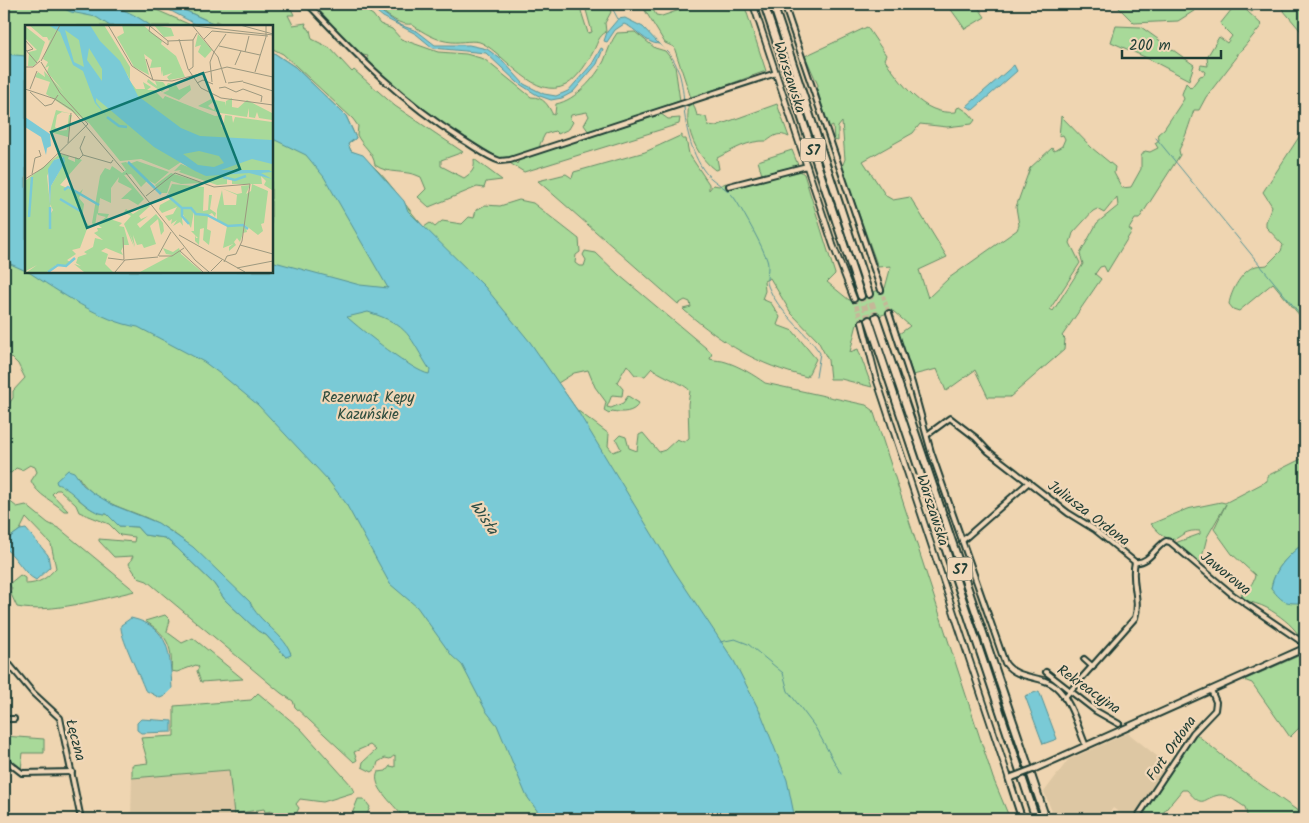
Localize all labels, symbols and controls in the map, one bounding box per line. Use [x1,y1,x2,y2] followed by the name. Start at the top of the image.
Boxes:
[25,25,272,272] inset map
[1122,28,1220,60] scale bar
[1129,34,1171,58] text: 200 m
[766,38,812,116] street label: Warszawska
[800,138,826,162] road number: S7
[322,386,415,427] park label: Rezerwat Kępy Kazuńskie
[909,471,955,549] street label: Warszawska
[1042,475,1135,553] street label: Juliusza Ordona
[463,496,505,541] water label: Wisła
[1195,546,1256,602] street label: Jaworowa
[948,558,972,580] road number: S7
[1051,659,1126,721] street label: Rekreacyjna
[1141,711,1203,786] street label: Fort Ordona
[58,717,92,764] street label: Łęczna

